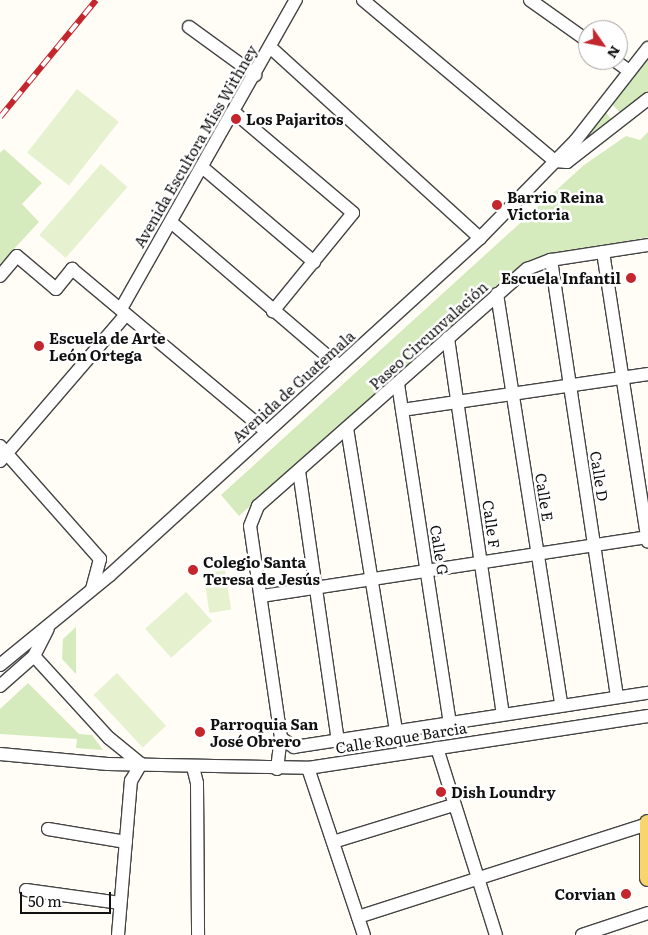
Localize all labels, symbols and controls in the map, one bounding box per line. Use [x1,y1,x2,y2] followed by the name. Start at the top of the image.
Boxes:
[578,20,628,70] north arrow
[129,41,261,251] street label: Avenida Escultora Miss Withney
[603,42,626,63] text: N
[246,110,344,128] place label: Los Pajaritos
[230,113,242,125] marker: Los Pajaritos
[507,187,604,222] place label: Barrio Reina Victoria
[491,199,503,211] marker: Barrio Reina Victoria
[501,269,621,287] place label: Escuela Infantil
[625,272,637,284] marker: Escuela Infantil
[365,277,491,393] street label: Paseo Circunvalación
[228,326,358,446] street label: Avenida de Guatemala
[49,328,166,363] place label: Escuela de Arte León Ortega
[33,340,45,352] marker: Escuela de Arte León Ortega
[587,450,613,502] street label: Calle D
[532,472,558,522] street label: Calle E
[480,499,504,549] street label: Calle F
[427,524,453,576] street label: Calle G
[203,552,320,587] place label: Colegio Santa Teresa de Jesús
[187,564,199,576] marker: Colegio Santa Teresa de Jesús
[210,714,319,749] place label: Parroquia San José Obrero
[334,718,468,756] street label: Calle Roque Barcia
[194,726,206,738] marker: Parroquia San José Obrero
[451,783,556,801] place label: Dish Loundry
[435,786,447,798] marker: Dish Loundry
[22,882,114,914] scale bar
[554,885,616,903] place label: Corvian
[620,888,632,900] marker: Corvian
[28,889,62,912] text: 50 m

